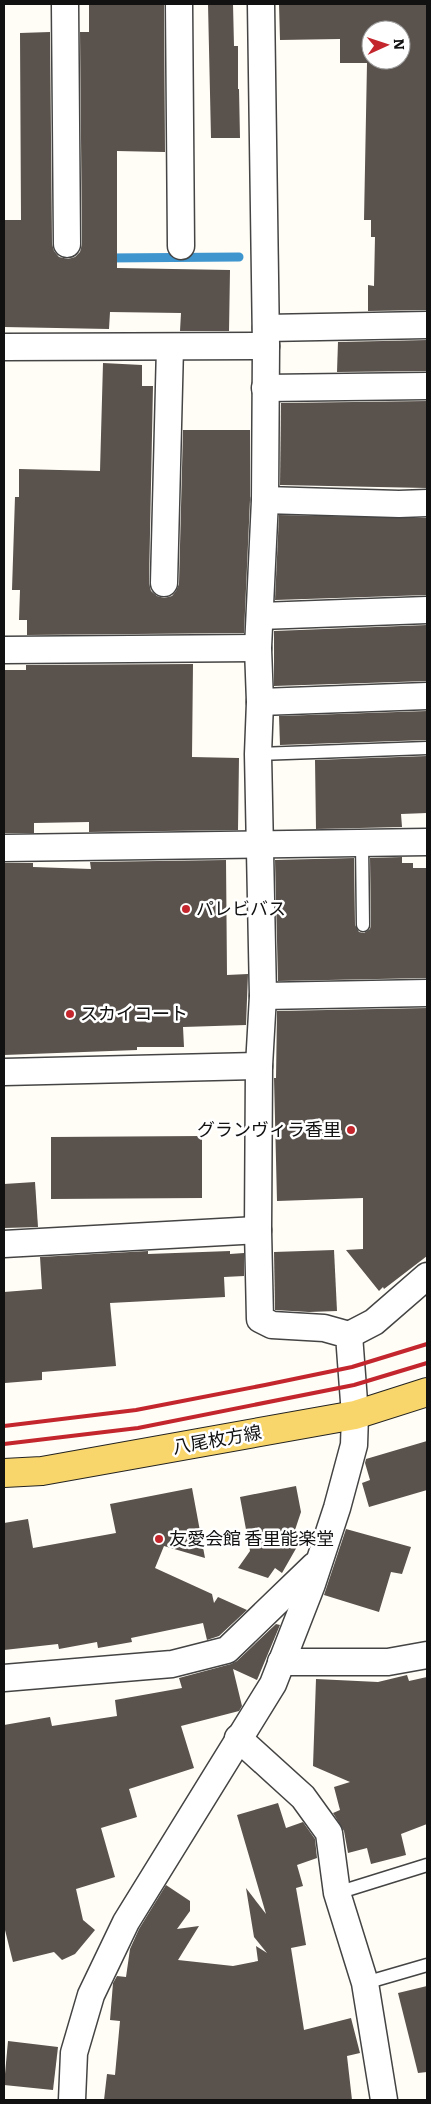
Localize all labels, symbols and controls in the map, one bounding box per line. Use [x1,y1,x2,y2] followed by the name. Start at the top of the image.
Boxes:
[361,20,411,70] north arrow
[390,38,410,51] text: N
[196,894,286,921] place label: パレビバス
[180,903,192,915] marker: パレビバス
[80,999,188,1026] place label: スカイコート
[64,1008,76,1020] marker: スカイコート
[197,1115,341,1142] place label: グランヴィラ香里
[345,1124,357,1136] marker: グランヴィラ香里
[170,1417,263,1460] street label: 八尾枚方線
[169,1524,335,1551] place label: 友愛会館 香里能楽堂
[153,1533,165,1545] marker: 友愛会館 香里能楽堂

